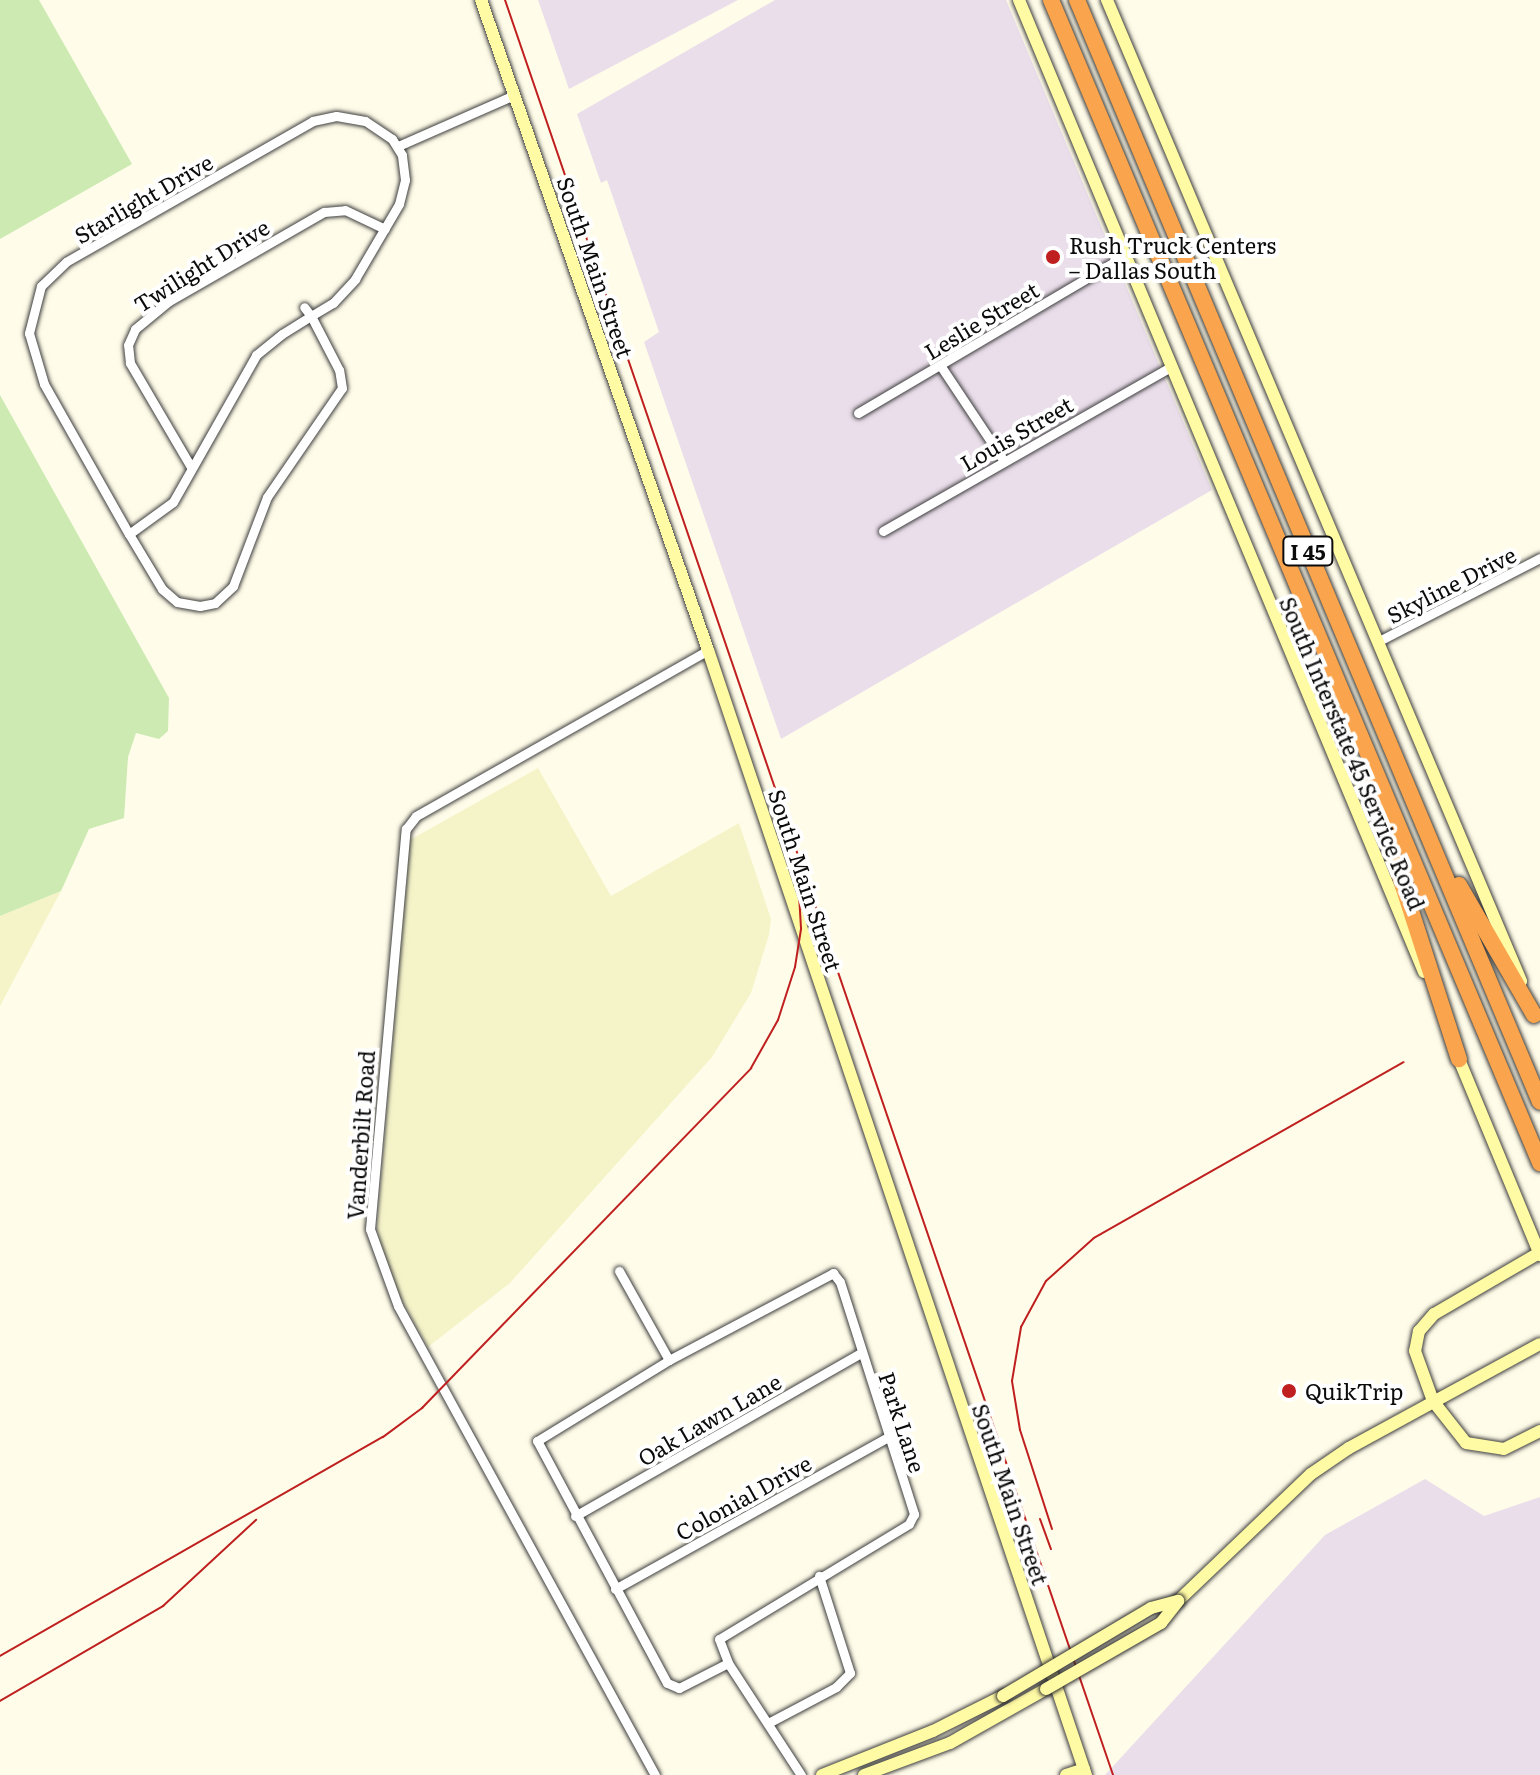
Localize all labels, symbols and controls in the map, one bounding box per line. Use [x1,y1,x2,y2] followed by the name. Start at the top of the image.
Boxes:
[69,148,217,248] street label: Starlight Drive
[553,173,639,361] street label: South Main Street
[129,213,273,317] street label: Twilight Drive
[1069,231,1276,282] place label: Rush Truck Centers – Dallas South
[1044,248,1062,266] marker: Rush Truck Centers – Dallas South
[919,276,1043,364] street label: Leslie Street
[955,390,1077,476] street label: Louis Street
[1282,535,1334,567] road number: I 45
[1382,540,1520,628] street label: Skyline Drive
[1275,593,1431,913] street label: South Interstate 45 Service Road
[764,786,848,974] street label: South Main Street
[341,1049,379,1221] street label: Vanderbilt Road
[633,1367,785,1471] street label: Oak Lawn Lane
[874,1368,932,1476] street label: Park Lane
[1305,1378,1403,1404] place label: QuikTrip
[1280,1382,1298,1400] marker: QuikTrip
[968,1400,1054,1588] street label: South Main Street
[671,1449,815,1545] street label: Colonial Drive

